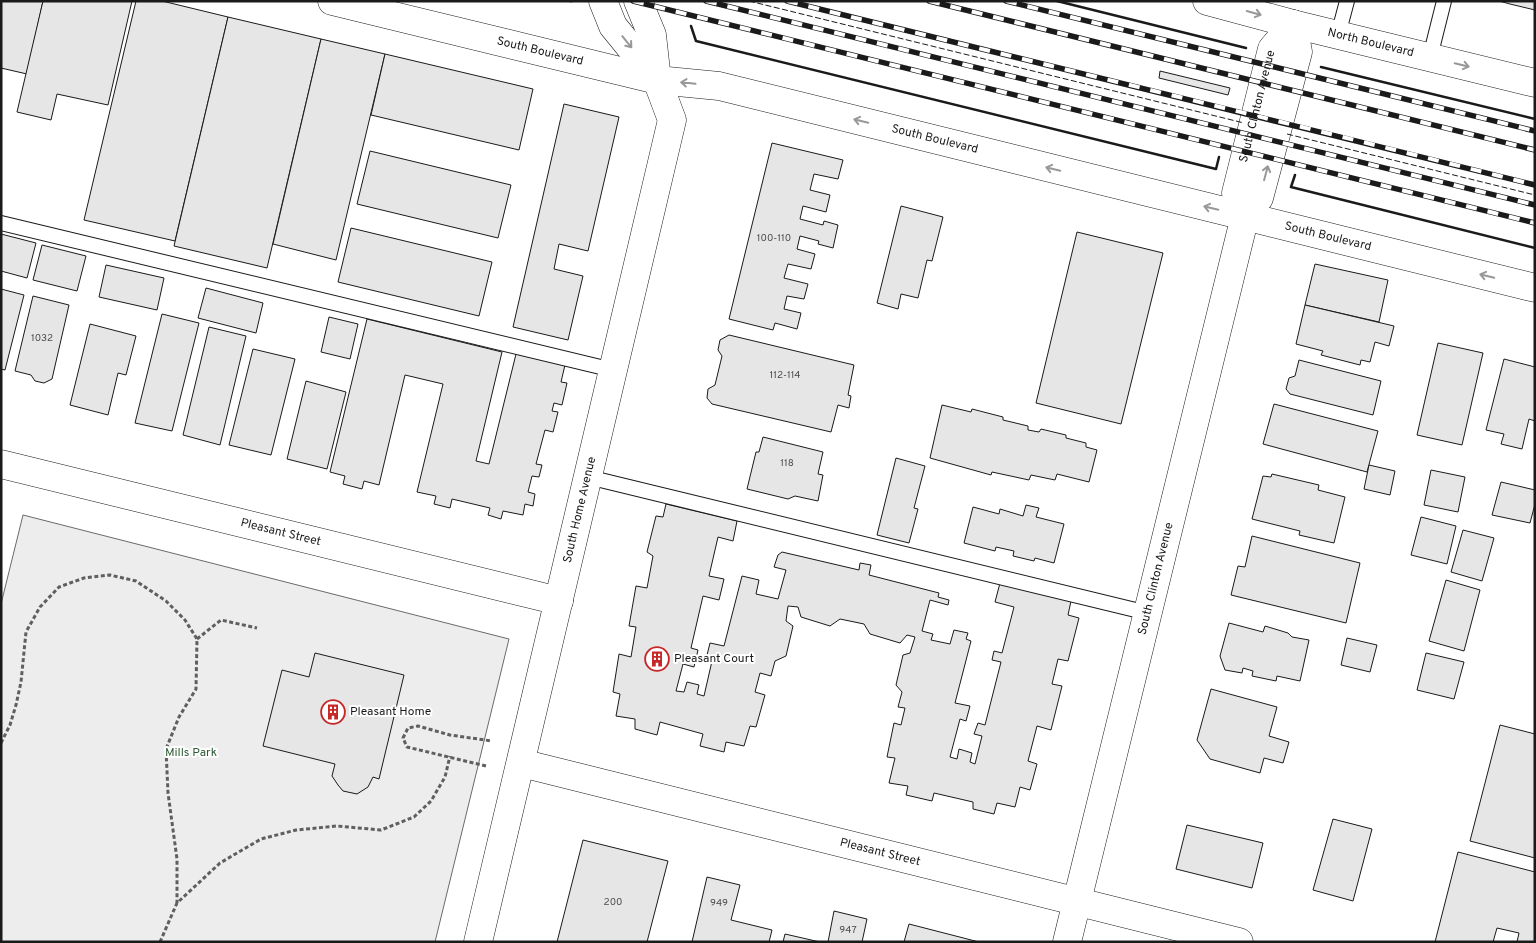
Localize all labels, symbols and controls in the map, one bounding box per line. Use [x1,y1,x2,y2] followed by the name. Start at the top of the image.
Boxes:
[1245,9,1261,18] one-way arrow
[1326,25,1415,61] street label: North Boulevard
[495,33,585,70] street label: South Boulevard
[621,36,632,49] one-way arrow
[1236,49,1279,164] street label: South Clinton Avenue
[1454,61,1470,70] one-way arrow
[681,78,697,88] one-way arrow
[854,116,870,126] one-way arrow
[890,121,980,158] street label: South Boulevard
[1046,164,1062,173] one-way arrow
[1262,166,1271,182] one-way arrow
[1203,203,1219,212] one-way arrow
[1283,218,1373,255] street label: South Boulevard
[757,232,791,245] house number: 100-110
[1480,271,1496,281] one-way arrow
[31,332,53,345] house number: 1032
[769,369,801,382] house number: 112-114
[560,455,600,565] street label: South Home Avenue
[780,457,794,470] house number: 118
[239,515,323,550] street label: Pleasant Street
[1135,521,1178,637] street label: South Clinton Avenue
[644,646,670,672] building icon: Pleasant Court
[674,651,754,667] place label: Pleasant Court
[320,699,346,725] building icon: Pleasant Home
[350,704,431,720] place label: Pleasant Home
[165,745,217,761] park label: Mills Park
[838,835,922,870] street label: Pleasant Street
[604,896,622,909] house number: 200
[710,897,728,910] house number: 949
[839,924,857,937] house number: 947

